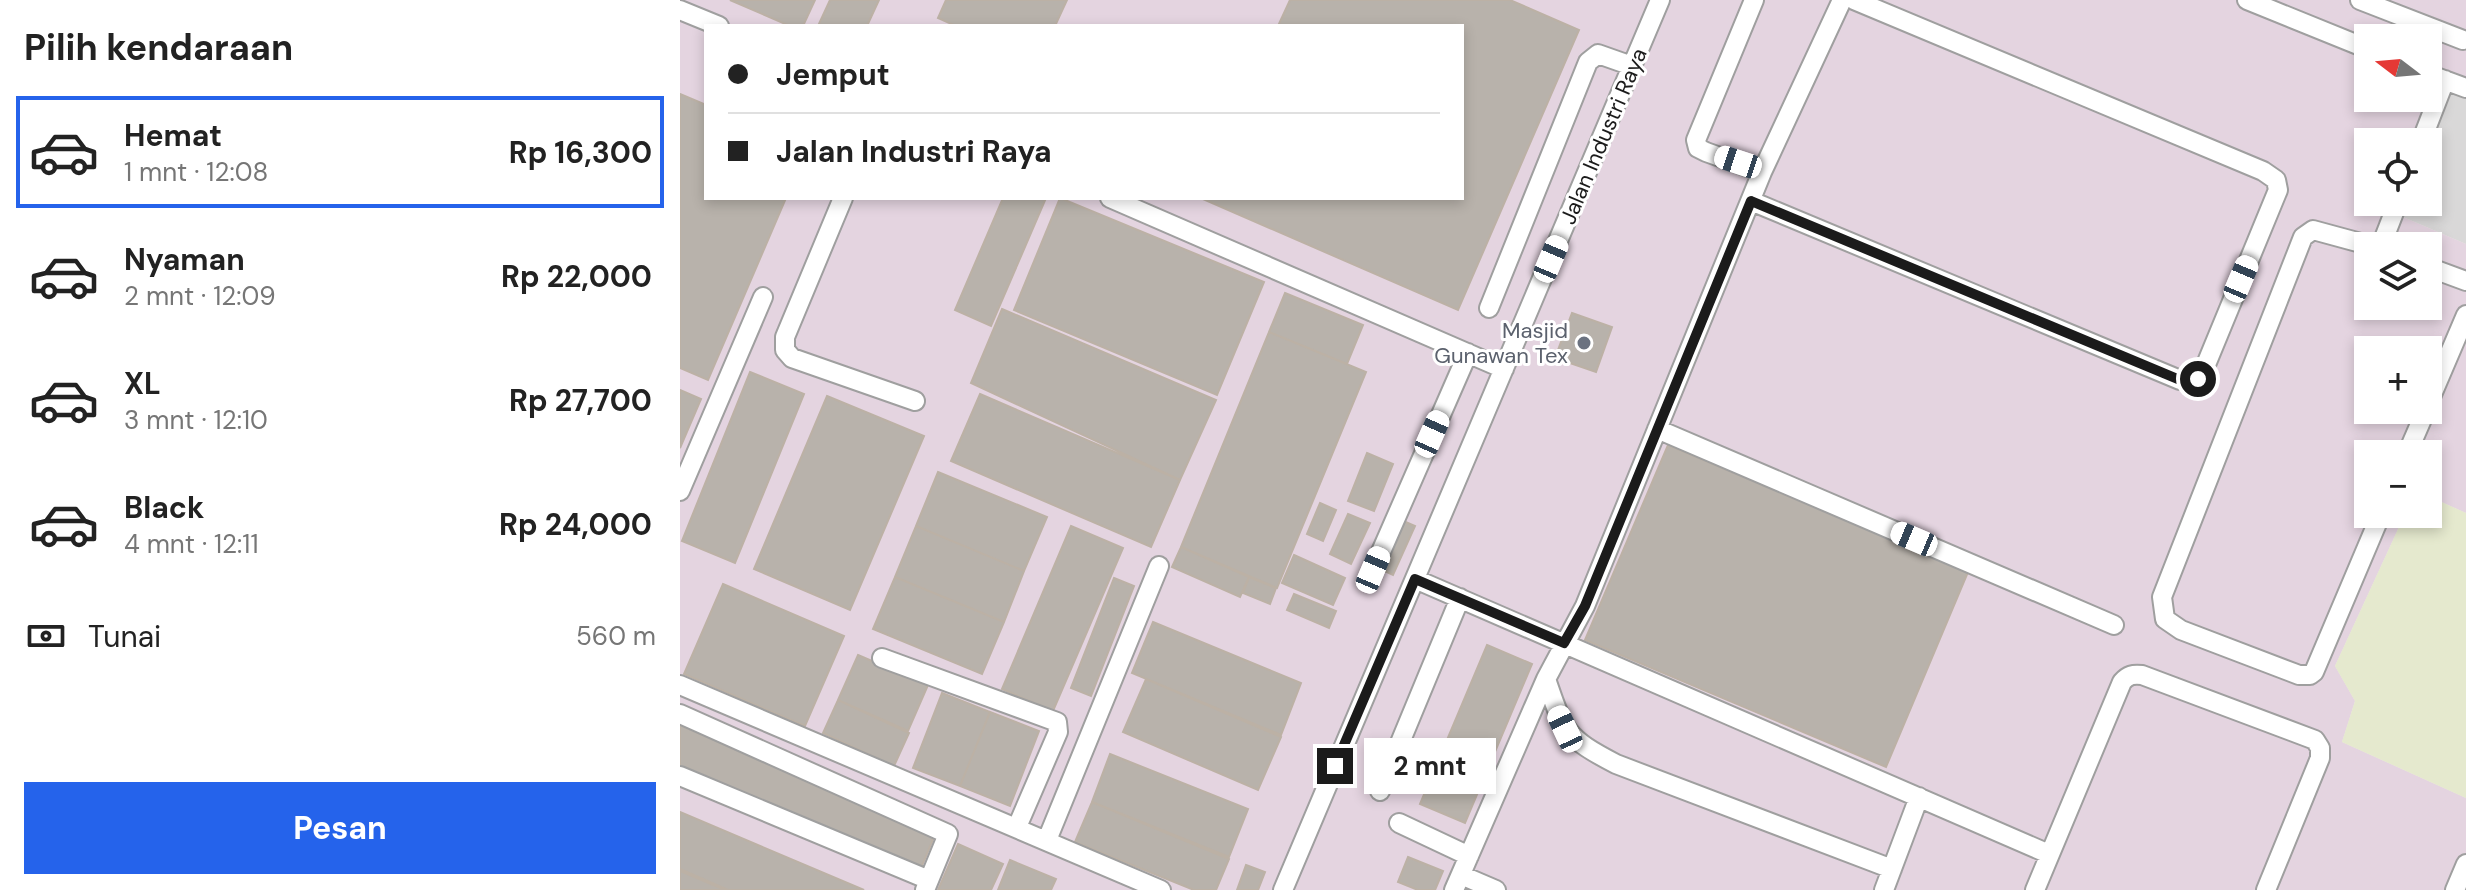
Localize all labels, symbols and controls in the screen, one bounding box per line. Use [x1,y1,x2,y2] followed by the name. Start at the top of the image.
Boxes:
[24,24,293,71] text: Pilih kendaraan
[2354,24,2442,112] north arrow
[2354,24,2442,528] map controls
[1553,44,1654,229] street label: Jalan Industri Raya
[776,55,890,94] text: Jemput
[28,116,100,188] icon: car
[124,116,222,155] text: Hemat
[2354,128,2442,216] button: locate
[776,132,1052,171] text: Jalan Industri Raya
[509,133,652,172] text: Rp 16,300
[1711,143,1765,181] car
[124,155,268,189] text: 1 mnt · 12:08
[1531,232,1571,286] car
[2354,232,2442,320] button: layers
[28,240,100,312] icon: car
[124,240,245,279] text: Nyaman
[2221,252,2261,306] car
[501,257,652,296] text: Rp 22,000
[124,279,276,313] text: 2 mnt · 12:09
[1434,316,1568,370] place label: Masjid Gunawan Tex
[1575,334,1593,352] marker: Masjid Gunawan Tex
[2354,336,2442,424] button: +
[2180,361,2216,397] route start
[28,364,100,436] icon: car
[124,364,161,403] text: XL
[509,381,652,420] text: Rp 27,700
[124,403,268,437] text: 3 mnt · 12:10
[1411,407,1453,461] car
[2354,440,2442,528] button: −
[28,488,100,560] icon: car
[124,488,204,527] text: Black
[499,505,652,544] text: Rp 24,000
[1887,519,1941,559] car
[124,527,259,561] text: 4 mnt · 12:11
[1353,543,1393,597] car
[24,614,68,658] icon: cash
[88,617,161,656] text: Tunai
[576,619,656,653] text: 560 m
[1544,702,1586,756] car
[1363,738,1495,794] callout: 2 mnt
[1317,748,1353,784] route end
[1394,749,1466,783] text: 2 mnt
[24,782,656,874] button: Pesan

